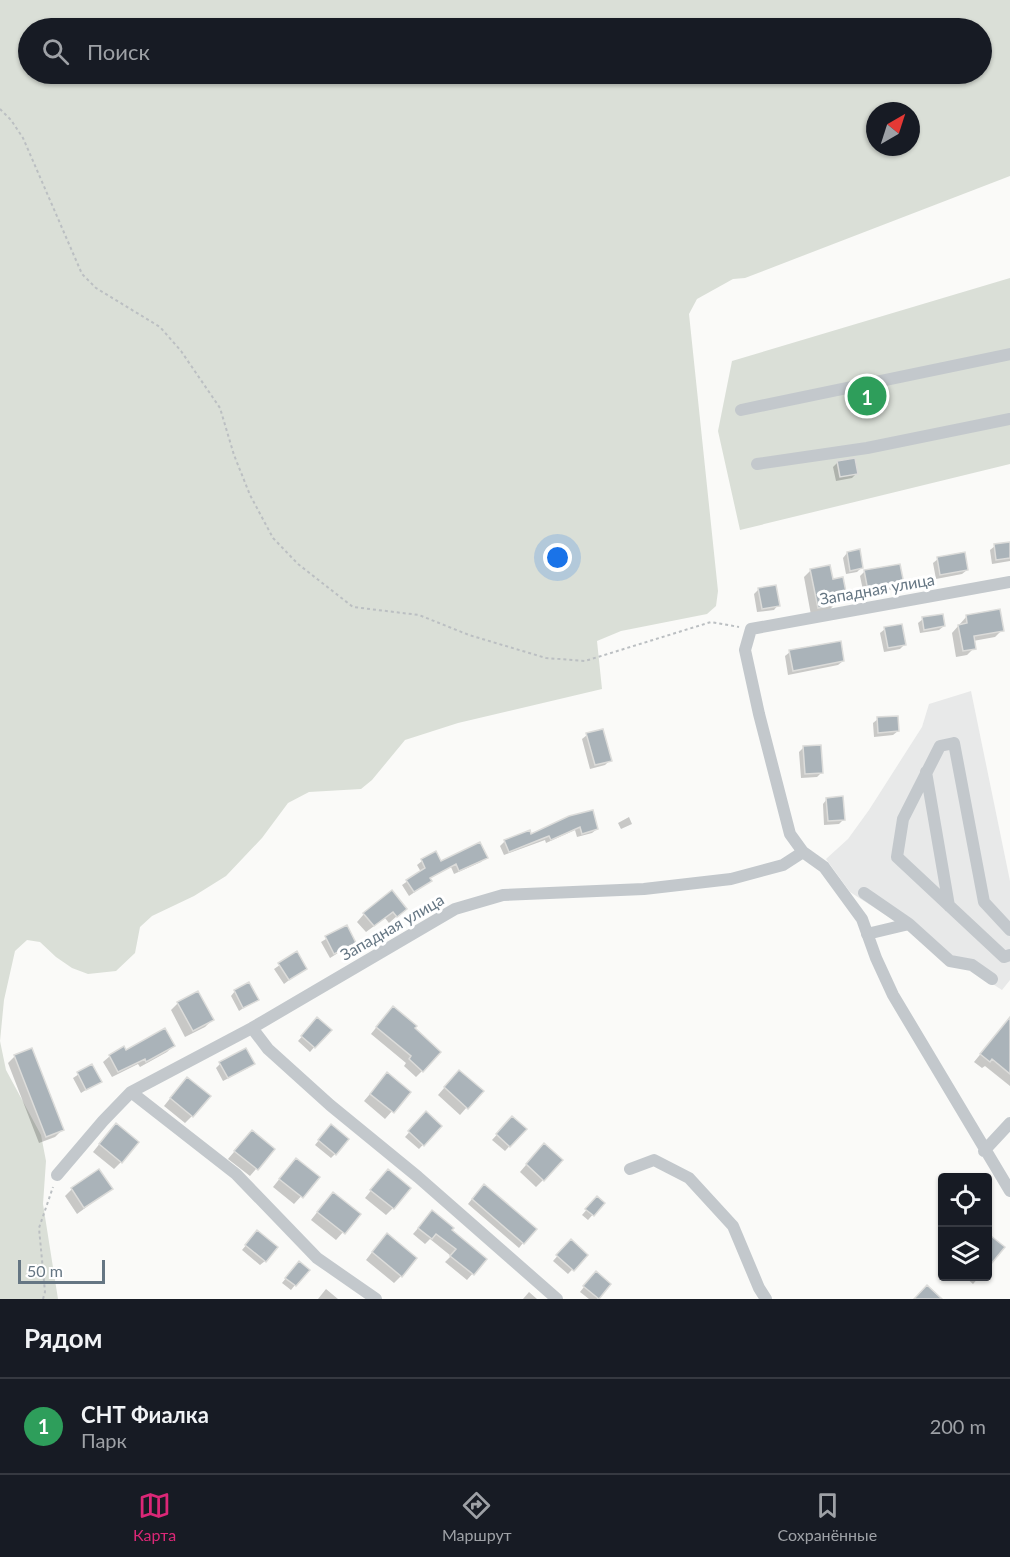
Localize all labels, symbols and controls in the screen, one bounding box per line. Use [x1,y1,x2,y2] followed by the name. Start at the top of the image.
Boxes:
[18,18,992,84] search box
[39,35,72,68] icon: search
[87,38,150,65] text: Поиск
[866,102,920,156] north arrow
[848,374,886,418] pin: 1
[543,543,572,572] your location
[818,569,936,608] street label: Западная улица
[337,889,447,964] street label: Западная улица
[938,1173,992,1281] map controls
[938,1173,992,1227] button: locate
[938,1227,992,1281] button: layers
[18,1257,105,1284] scale bar
[27,1261,63,1280] text: 50 m
[24,1322,102,1354] text: Рядом
[81,1401,209,1428] text: СНТ Фиалка
[38,1414,49,1438] text: 1
[930,1414,986,1438] text: 200 m
[81,1428,127,1452] text: Парк
[133,1489,176,1544] tab: Карта
[442,1489,512,1544] tab: Маршрут
[778,1489,877,1544] tab: Сохранённые

